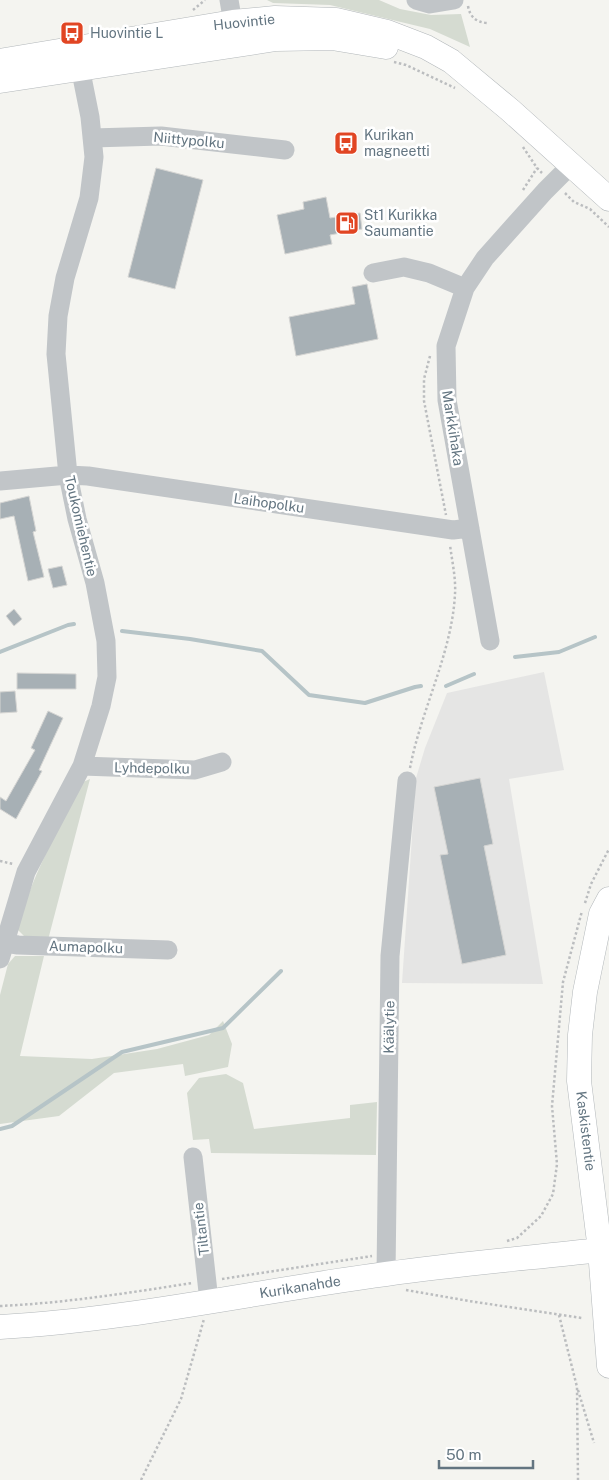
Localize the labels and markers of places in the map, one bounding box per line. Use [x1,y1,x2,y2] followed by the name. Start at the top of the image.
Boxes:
[59,20,85,46] bus stop icon: Huovintie L
[90,25,163,41] place label: Huovintie L
[364,127,430,159] place label: Kurikan magneetti
[333,130,359,156] bus stop icon: Kurikan magneetti
[364,207,437,239] place label: St1 Kurikka Saumantie
[334,210,360,236] fuel station icon: St1 Kurikka Saumantie

